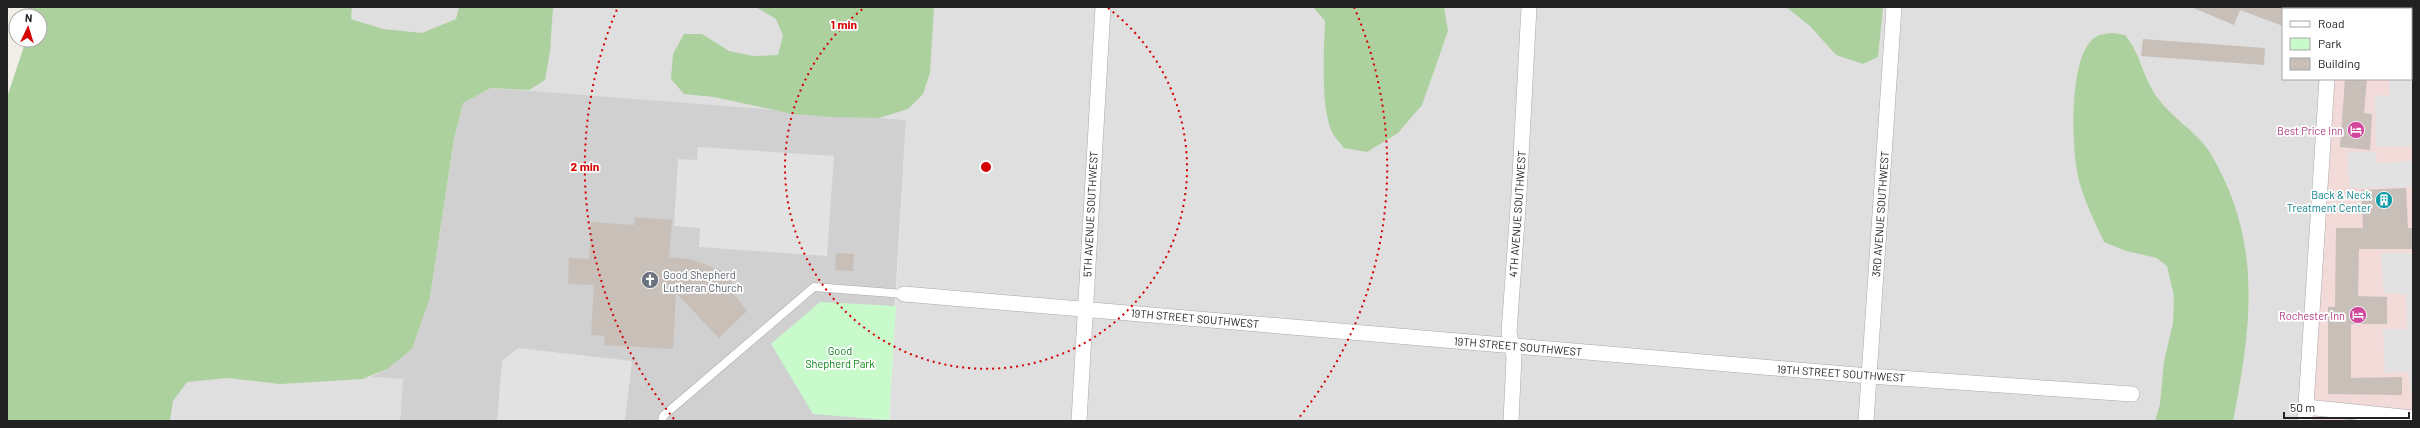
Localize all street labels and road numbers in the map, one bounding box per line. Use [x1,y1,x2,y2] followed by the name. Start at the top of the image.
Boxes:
[1506,150,1528,278] street label: 4TH AVENUE SOUTHWEST
[1869,150,1891,278] street label: 3RD AVENUE SOUTHWEST
[1080,151,1100,277] street label: 5TH AVENUE SOUTHWEST
[1130,306,1260,330] street label: 19TH STREET SOUTHWEST
[1453,334,1583,358] street label: 19TH STREET SOUTHWEST
[1776,362,1906,384] street label: 19TH STREET SOUTHWEST

